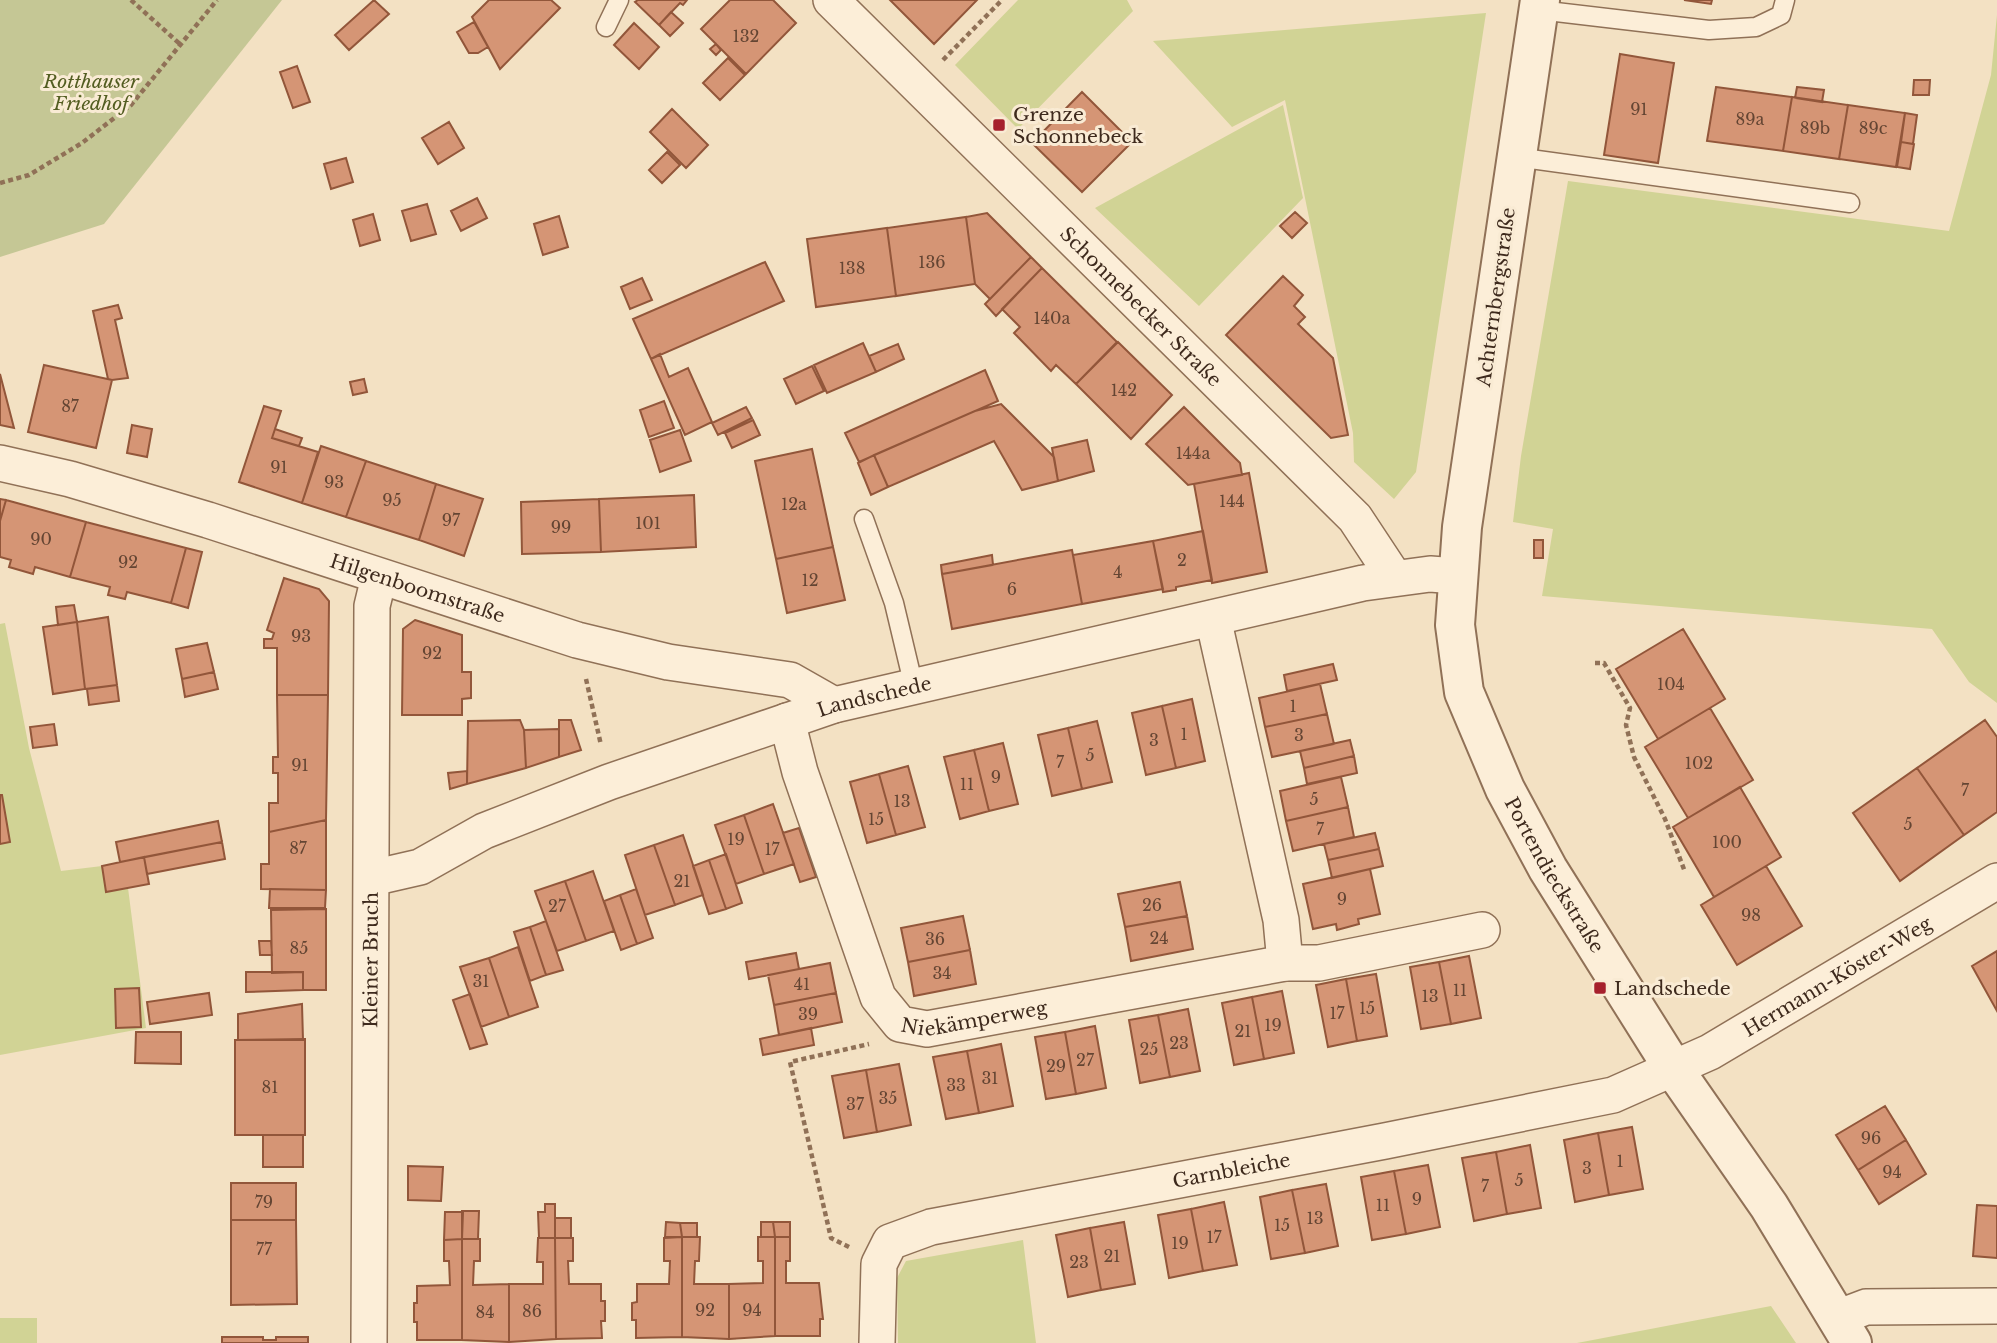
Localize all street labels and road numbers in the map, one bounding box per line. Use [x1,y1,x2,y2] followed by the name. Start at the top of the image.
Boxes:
[1472,206,1520,389] street label: Achternbergstraße
[1056,222,1226,391] street label: Schonnebecker Straße
[327,549,508,627] street label: Hilgenboomstraße
[814,671,934,721] street label: Landschede
[1500,793,1609,957] street label: Portendieckstraße
[359,892,382,1028] street label: Kleiner Bruch
[1739,911,1936,1041] street label: Hermann-Köster-Weg
[899,995,1050,1041] street label: Niekämperweg
[1171,1148,1292,1193] street label: Garnbleiche

